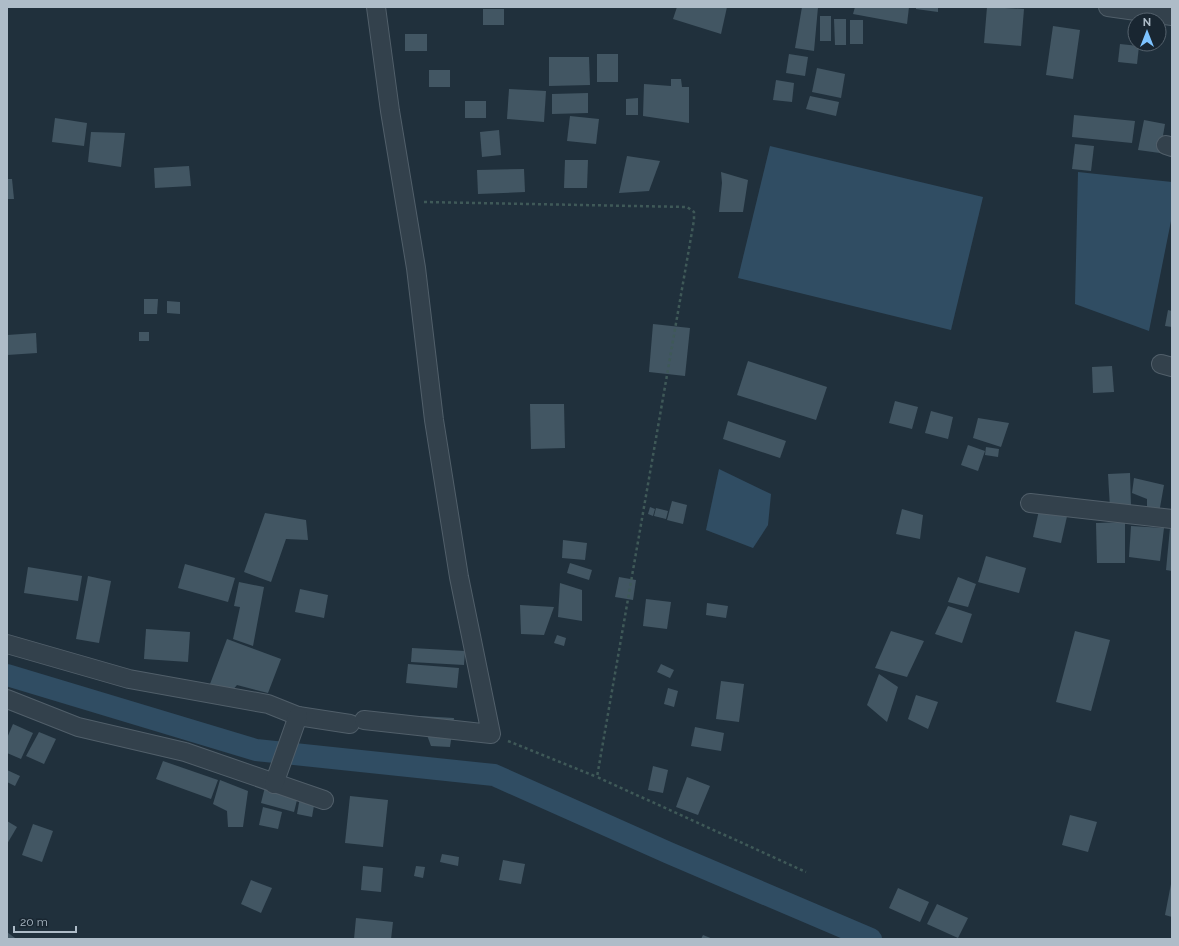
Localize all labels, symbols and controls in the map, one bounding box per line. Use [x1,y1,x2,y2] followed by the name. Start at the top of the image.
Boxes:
[1127,12,1167,52] north arrow
[1143,16,1151,29] text: N
[14,908,76,934] scale bar
[20,915,48,929] text: 20 m

